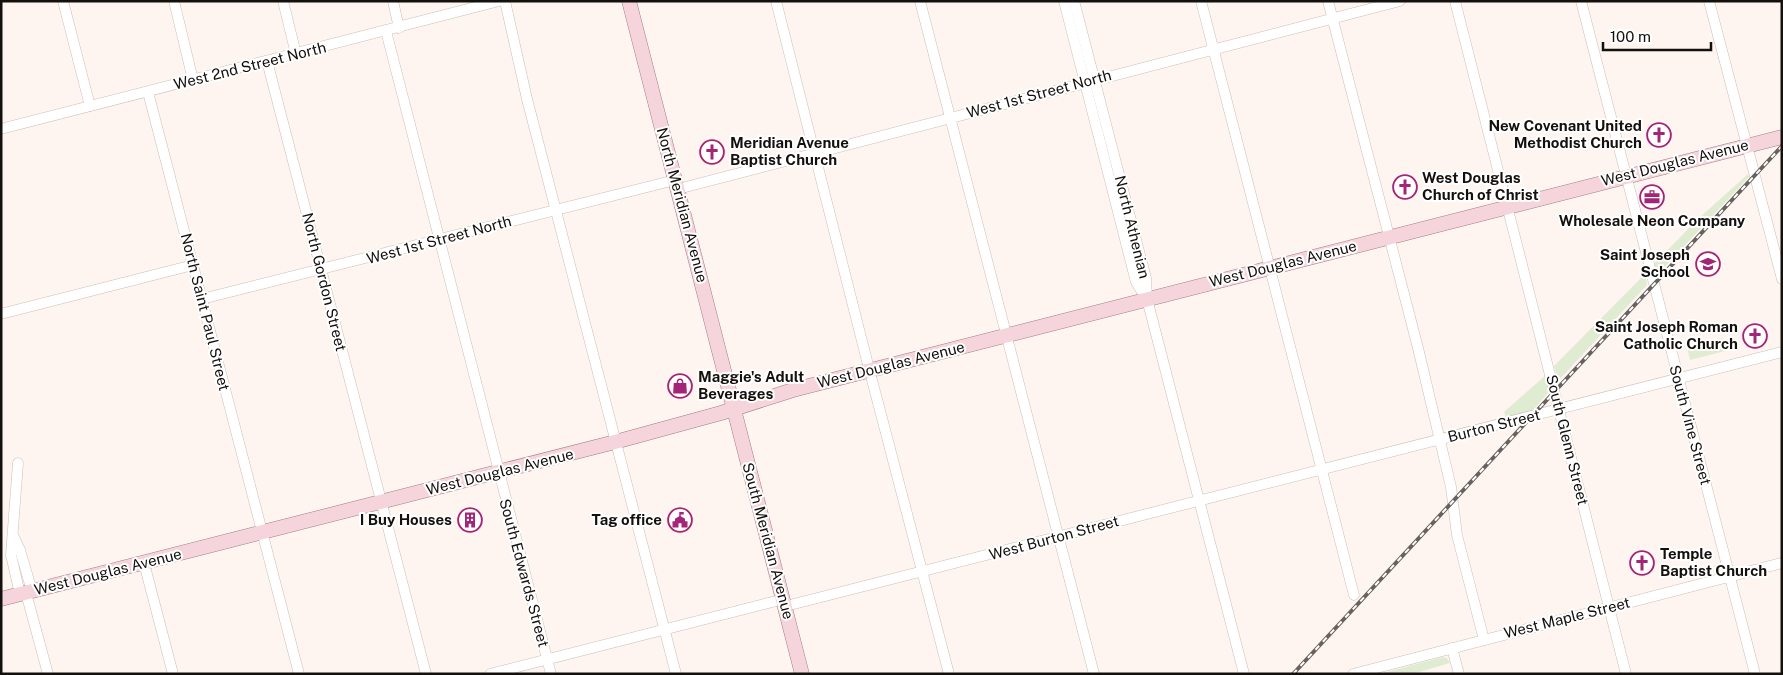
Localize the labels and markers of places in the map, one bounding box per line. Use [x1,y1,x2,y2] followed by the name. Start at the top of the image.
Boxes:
[1488,117,1642,151] place label: New Covenant United Methodist Church
[1646,122,1672,148] church icon: New Covenant United Methodist Church
[730,134,849,168] place label: Meridian Avenue Baptist Church
[699,139,725,165] church icon: Meridian Avenue Baptist Church
[1422,169,1539,203] place label: West Douglas Church of Christ
[1392,174,1418,200] church icon: West Douglas Church of Christ
[1639,184,1665,210] office icon: Wholesale Neon Company
[1559,212,1746,229] place label: Wholesale Neon Company
[1600,246,1690,280] place label: Saint Joseph School
[1695,251,1721,277] school or university icon: Saint Joseph School
[1595,318,1738,352] place label: Saint Joseph Roman Catholic Church
[1742,323,1768,349] church icon: Saint Joseph Roman Catholic Church
[698,368,804,402] place label: Maggie's Adult Beverages
[667,373,693,399] shop icon: Maggie's Adult Beverages
[457,507,483,533] building icon: I Buy Houses
[667,507,693,533] public building icon: Tag office
[360,511,452,528] place label: I Buy Houses
[592,511,662,528] place label: Tag office
[1660,545,1767,579] place label: Temple Baptist Church
[1629,550,1655,576] church icon: Temple Baptist Church

